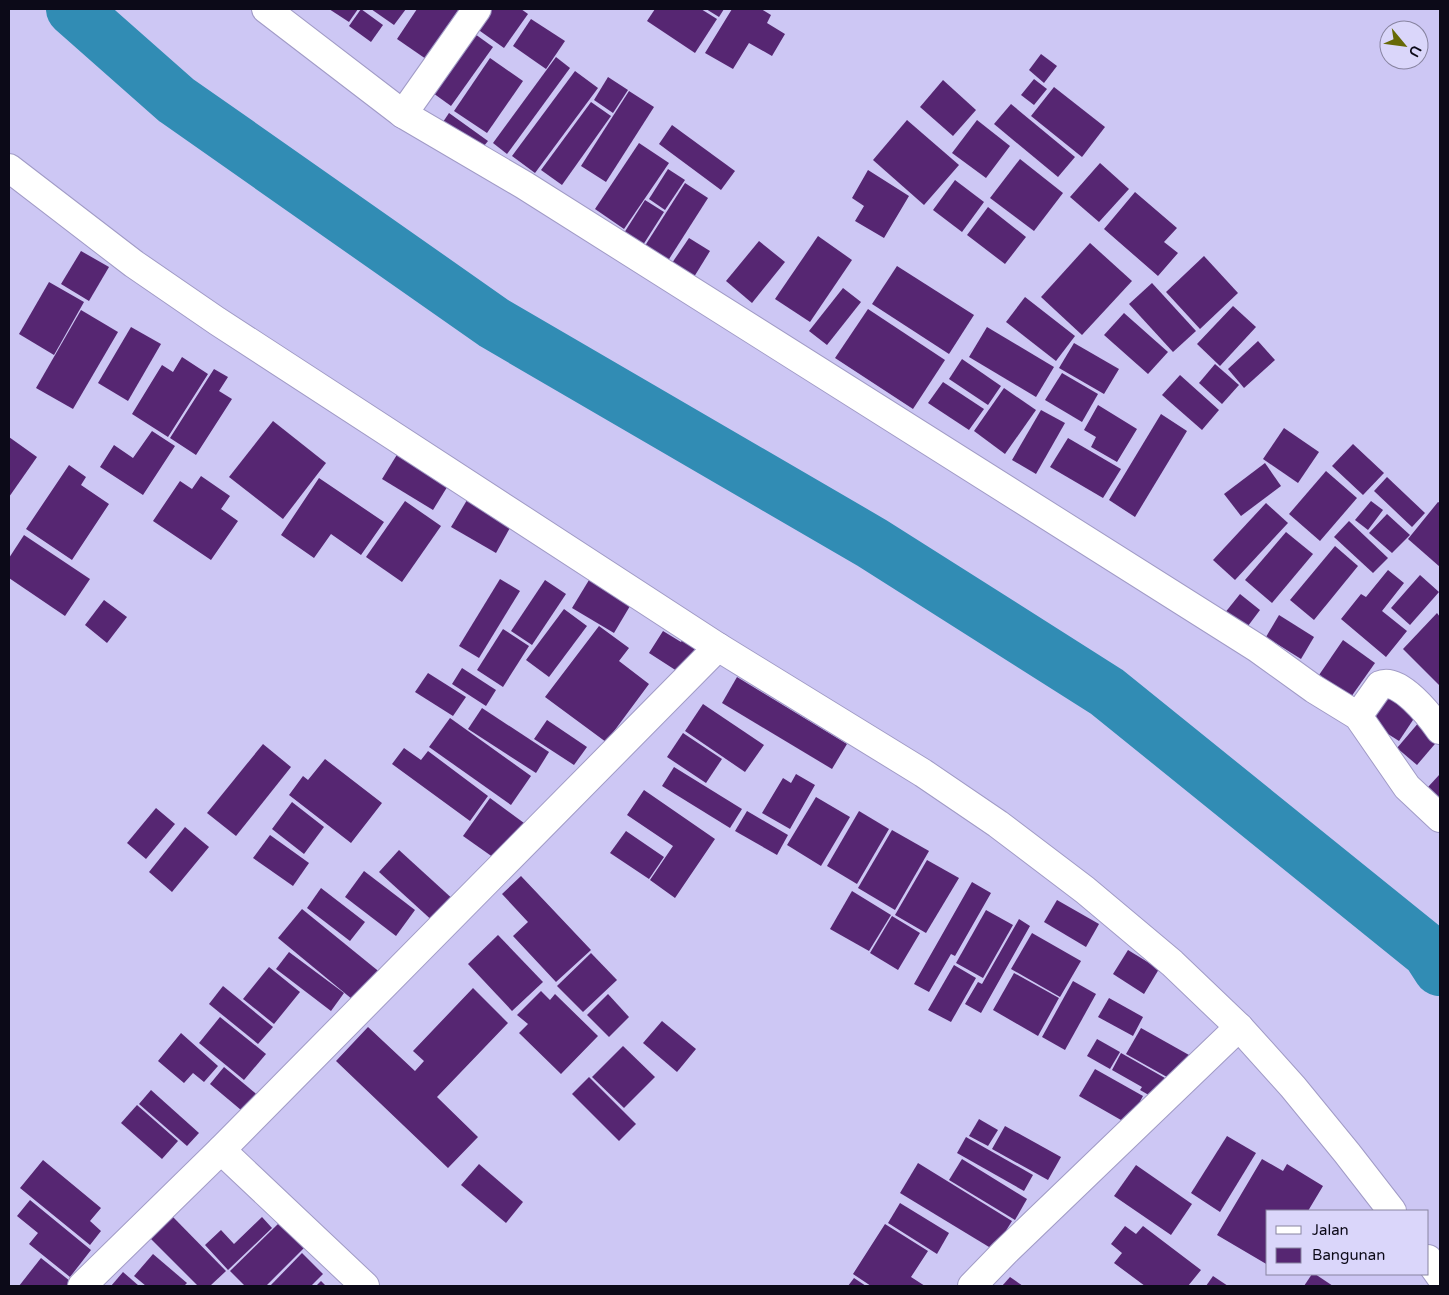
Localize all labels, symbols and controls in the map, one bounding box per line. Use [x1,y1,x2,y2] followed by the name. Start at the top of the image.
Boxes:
[1379,20,1429,70] north arrow
[1405,42,1425,60] text: U
[1266,1210,1429,1275] legend
[1312,1221,1349,1239] text: Jalan
[1312,1246,1385,1264] text: Bangunan

